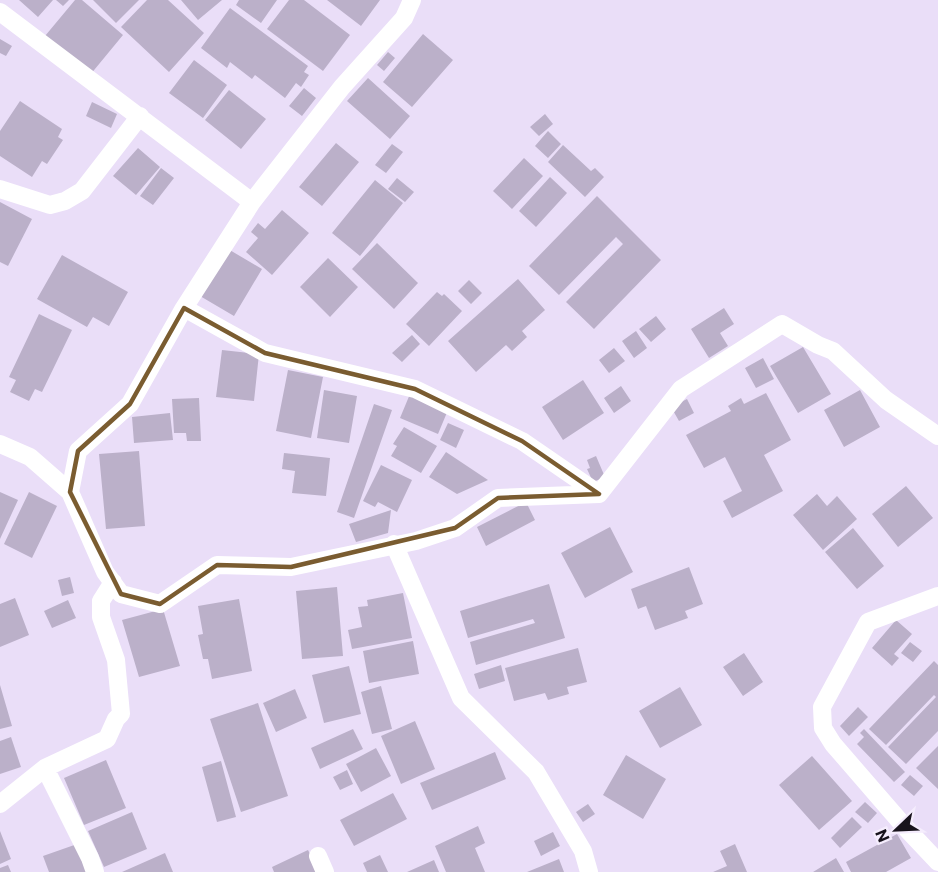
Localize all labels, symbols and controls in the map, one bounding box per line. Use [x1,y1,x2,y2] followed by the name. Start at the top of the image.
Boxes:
[866,800,926,860] north arrow
[871,827,893,845] text: N

